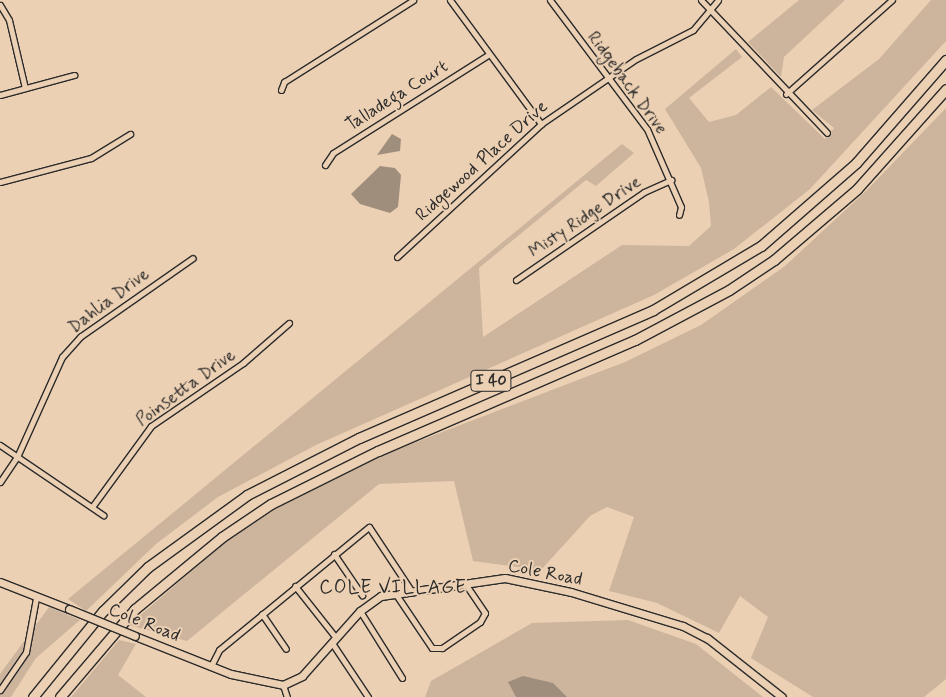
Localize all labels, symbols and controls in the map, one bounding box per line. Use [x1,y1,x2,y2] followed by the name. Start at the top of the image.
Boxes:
[582,27,672,139] street label: Ridgeback Drive
[342,56,452,136] street label: Talladega Court
[413,98,551,224] street label: Ridgewood Place Drive
[525,171,645,263] street label: Misty Ridge Drive
[64,264,154,338] street label: Dahlia Drive
[132,345,240,431] street label: Poinsetta Drive
[470,368,512,394] road number: I 40
[506,555,584,591] street label: Cole Road
[319,577,467,599] district label: COLE VILLAGE
[105,599,183,647] street label: Cole Road

